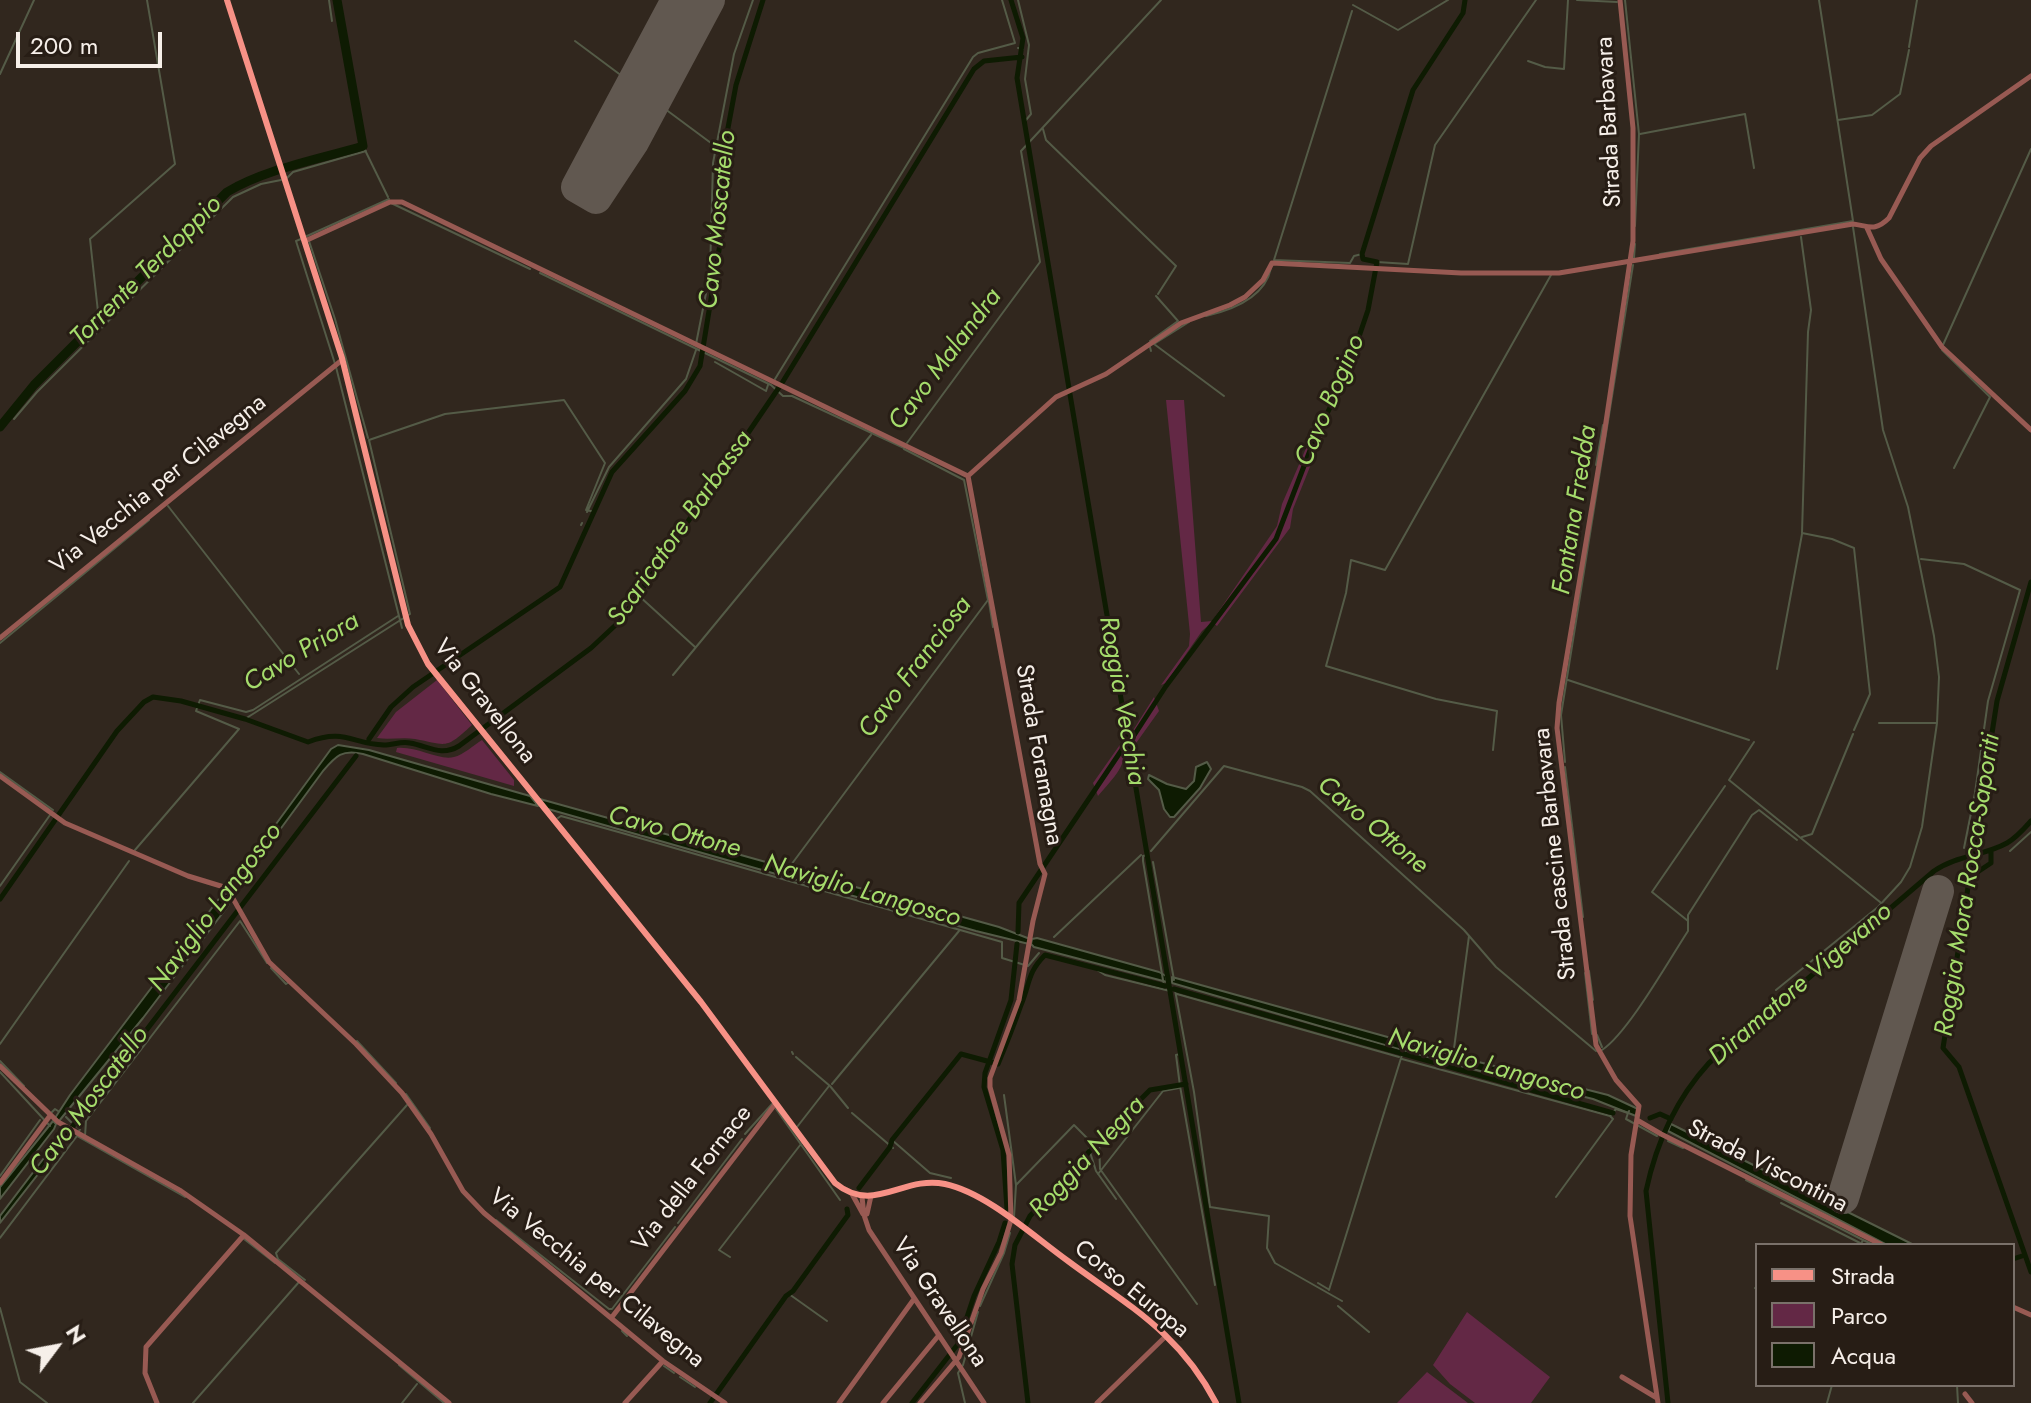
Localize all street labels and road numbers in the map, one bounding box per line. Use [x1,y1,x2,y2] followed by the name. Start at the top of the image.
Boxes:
[1591,36,1629,208] street label: Strada Barbavara
[45,389,273,581] street label: Via Vecchia per Cilavegna
[427,634,541,770] street label: Via Gravellona
[1008,662,1068,848] street label: Strada Foramagna
[1528,726,1584,982] street label: Strada cascine Barbavara
[627,1100,759,1258] street label: Via della Fornace
[1682,1114,1852,1220] street label: Strada Viscontina
[482,1183,710,1375] street label: Via Vecchia per Cilavegna
[885,1233,993,1373] street label: Via Gravellona
[1068,1235,1194,1345] street label: Corso Europa

